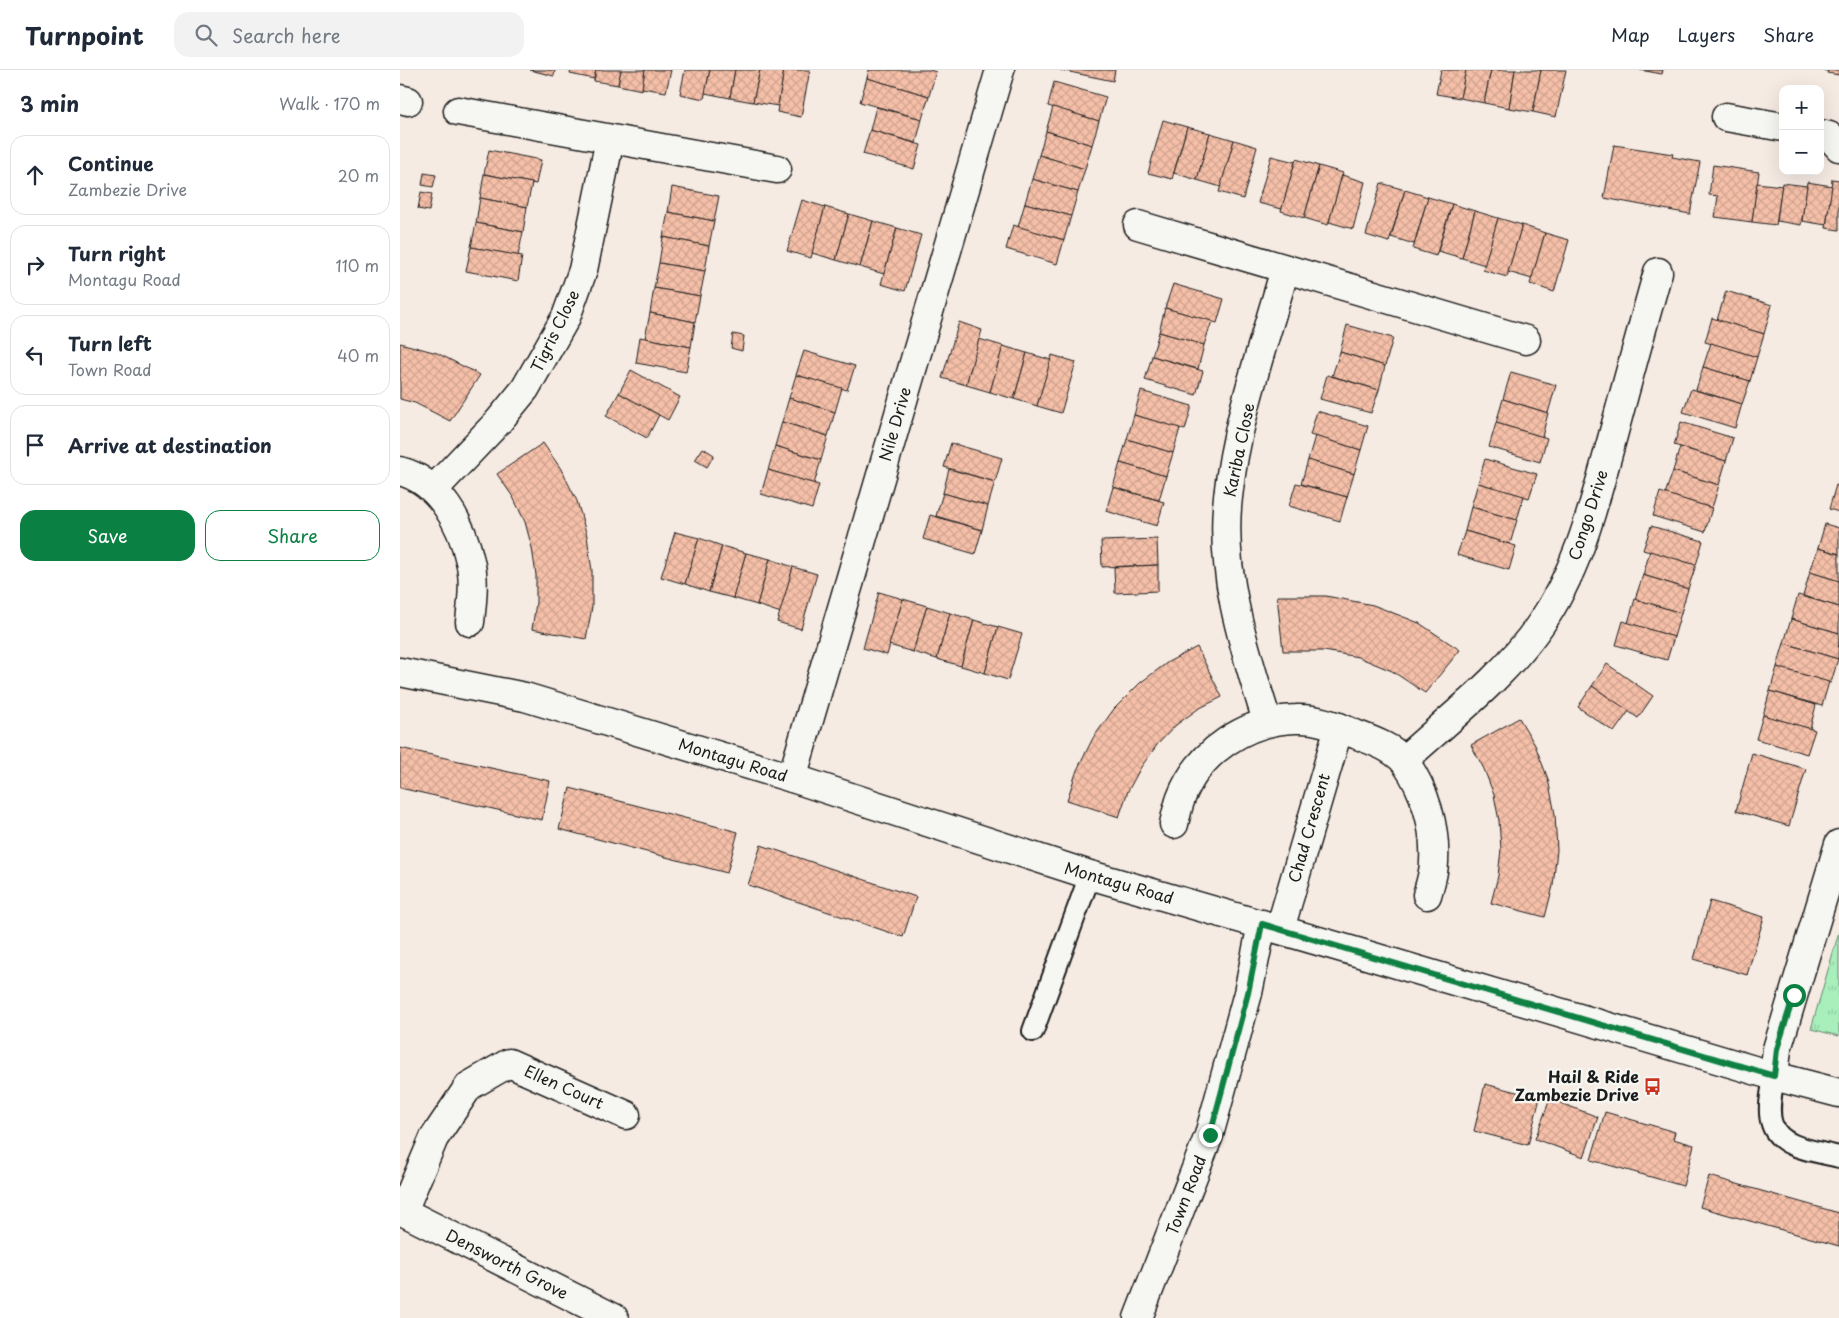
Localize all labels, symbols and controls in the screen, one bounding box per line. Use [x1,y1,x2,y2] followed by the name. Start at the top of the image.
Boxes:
[174,12,524,57] search box
[25,17,144,53] text: Turnpoint
[192,21,220,49] icon: search
[232,21,341,49] text: Search here
[1611,21,1650,48] text: Map
[1678,21,1735,48] text: Layers
[1763,21,1814,48] text: Share
[1779,85,1824,175] map controls
[1779,85,1824,130] button: +
[20,87,79,119] text: 3 min
[279,91,380,115] text: Walk · 170 m
[1779,130,1824,175] button: −
[68,149,154,177] text: Continue
[21,161,49,189] icon: ahead
[338,163,379,187] text: 20 m
[68,177,187,201] text: Zambezie Drive
[68,239,166,267] text: Turn right
[21,251,49,279] icon: right
[336,253,379,277] text: 110 m
[68,267,181,291] text: Montagu Road
[524,285,584,376] street label: Tigris Close
[68,329,152,357] text: Turn left
[21,341,49,369] icon: left
[337,343,379,367] text: 40 m
[68,357,152,381] text: Town Road
[872,384,916,464] street label: Nile Drive
[1216,401,1260,499] street label: Kariba Close
[21,431,49,459] icon: arrive
[68,431,272,459] text: Arrive at destination
[1561,466,1613,563] street label: Congo Drive
[20,510,195,561] button: Save
[205,510,380,561] button: Share
[676,731,791,787] street label: Montagu Road
[1281,770,1335,885] street label: Chad Crescent
[1062,855,1177,909] street label: Montagu Road
[1783,984,1806,1007] route start
[521,1058,608,1114] street label: Ellen Court
[1515,1064,1639,1106] place label: Hail & Ride Zambezie Drive
[1643,1076,1663,1096] bus stop icon: Hail & Ride Zambezie Drive
[1199,1124,1222,1147] route end
[1159,1151,1211,1238] street label: Town Road
[442,1222,573,1304] street label: Densworth Grove

